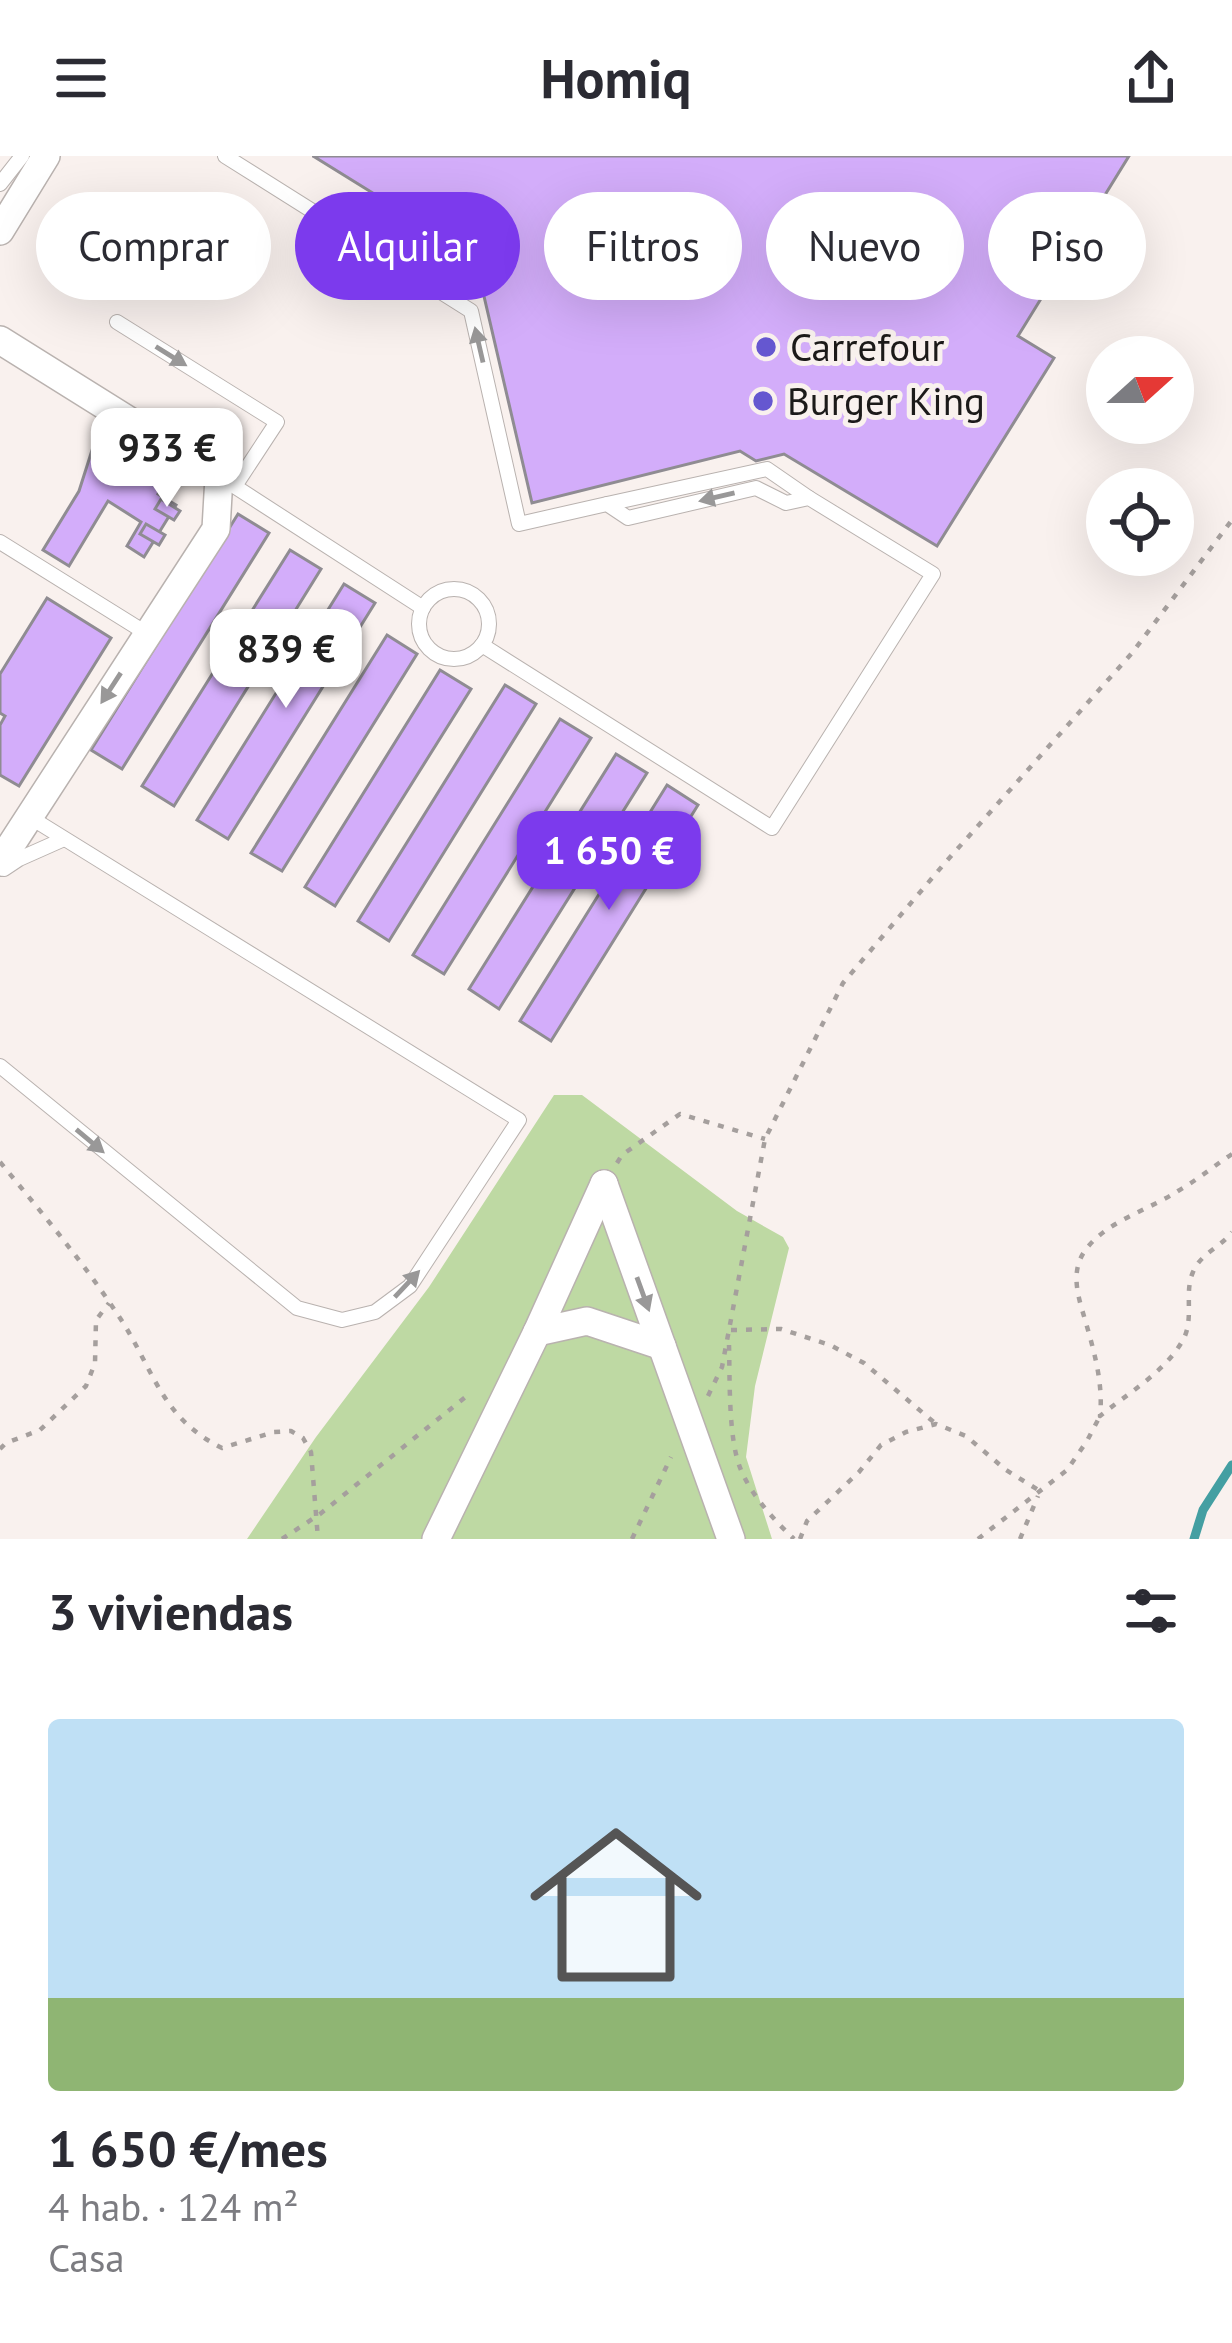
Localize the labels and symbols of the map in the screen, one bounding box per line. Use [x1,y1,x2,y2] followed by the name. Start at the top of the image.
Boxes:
[790,321,944,372] place label: Carrefour
[469,327,488,364] one-way arrow
[753,334,779,360] marker: Carrefour
[1086,336,1194,444] north arrow
[154,345,188,366] one-way arrow
[787,375,985,426] place label: Burger King
[750,388,776,414] marker: Burger King
[83,408,251,510] pin: 933 €
[699,488,736,507] one-way arrow
[202,609,370,711] pin: 839 €
[100,672,122,704] one-way arrow
[498,811,720,913] pin: 1 650 €
[75,1127,105,1153] one-way arrow
[393,1270,420,1299] one-way arrow
[635,1276,653,1312] one-way arrow

